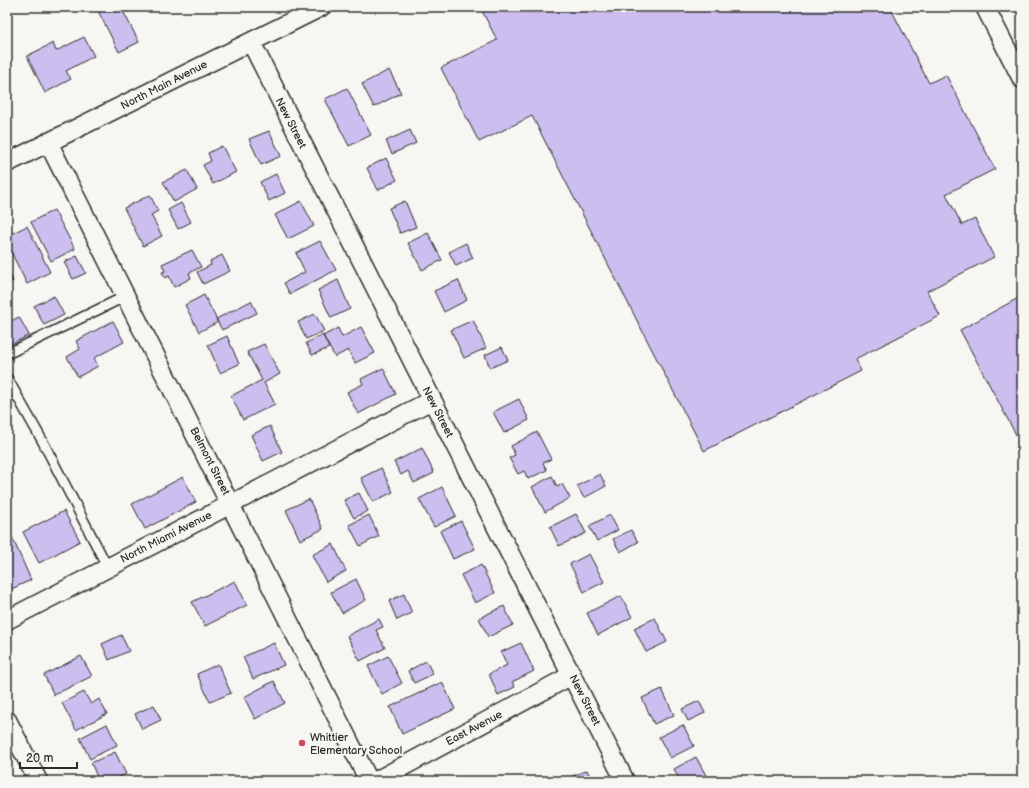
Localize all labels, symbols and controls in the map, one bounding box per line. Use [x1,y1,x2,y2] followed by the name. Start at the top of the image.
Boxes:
[119,57,210,112] street label: North Main Avenue
[273,95,310,151] street label: New Street
[420,384,457,440] street label: New Street
[187,425,233,498] street label: Belmont Street
[118,508,214,566] street label: North Miami Avenue
[567,672,604,728] street label: New Street
[443,707,505,748] street label: East Avenue
[310,731,402,757] place label: Whittier Elementary School
[297,738,307,748] marker: Whittier Elementary School
[20,744,77,770] scale bar
[26,751,53,766] text: 20 m

